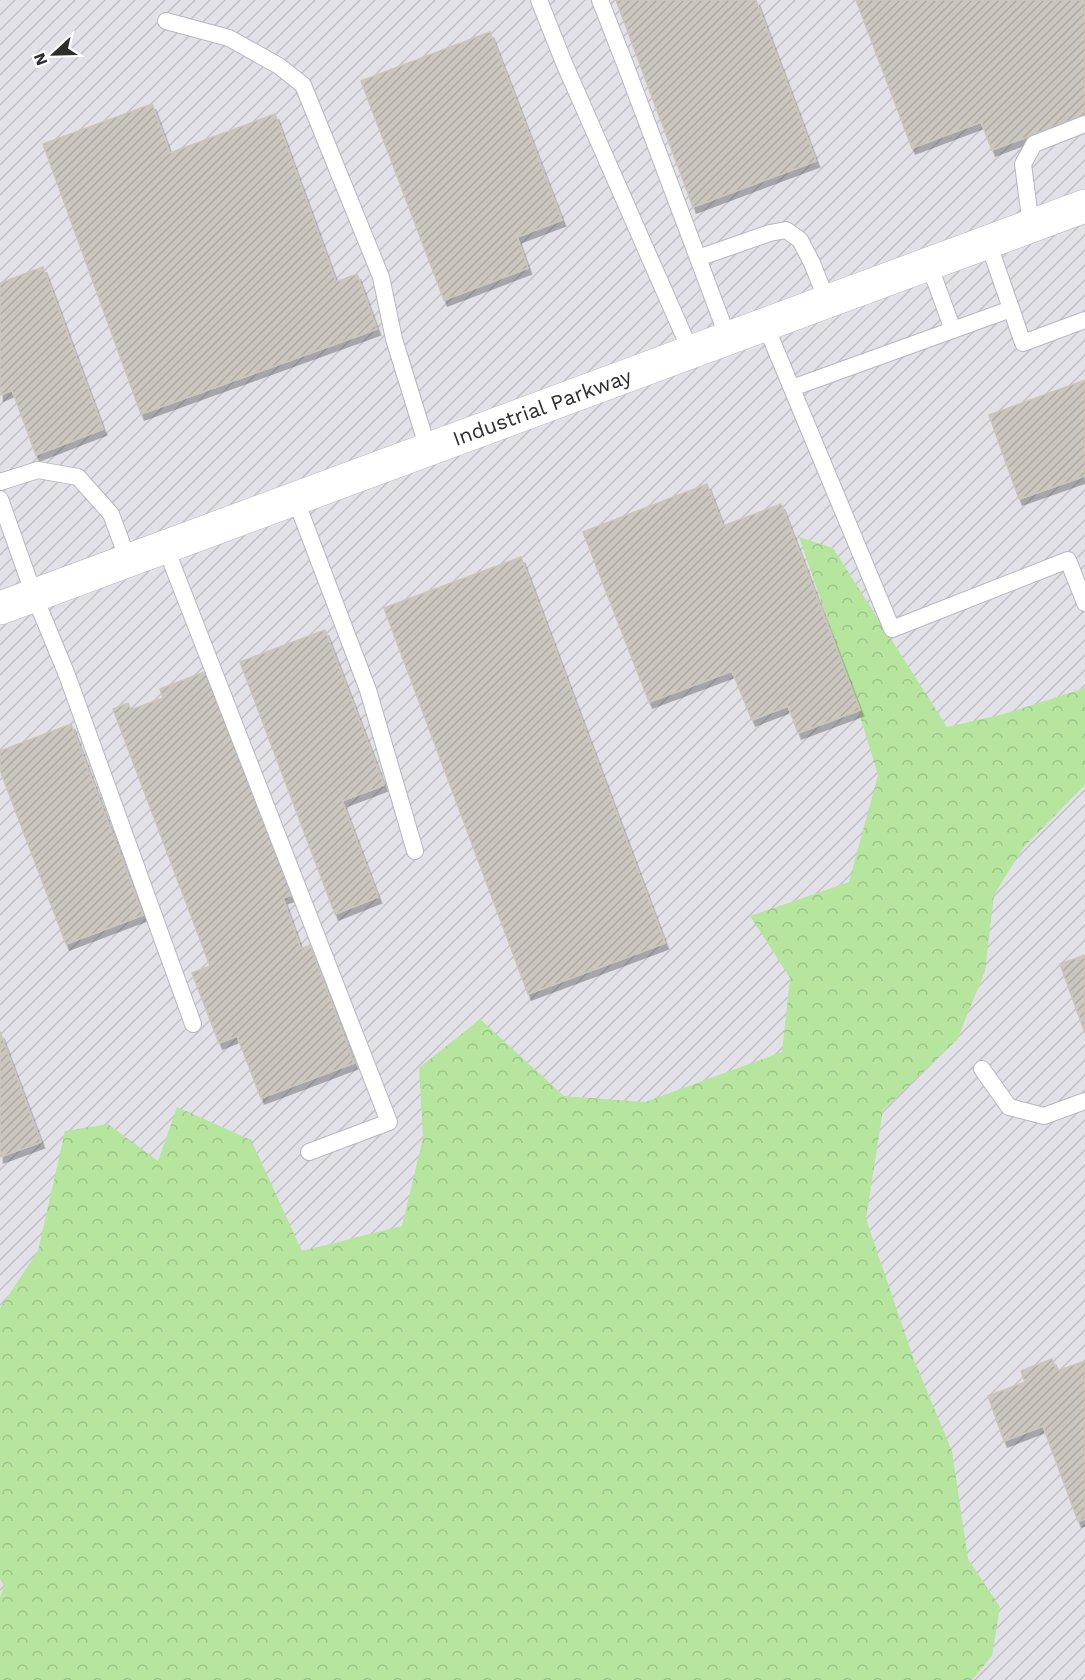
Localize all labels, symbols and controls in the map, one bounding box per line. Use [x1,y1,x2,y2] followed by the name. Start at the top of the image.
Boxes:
[24,24,84,84] north arrow
[30,50,52,68] text: N
[449,363,635,451] street label: Industrial Parkway

